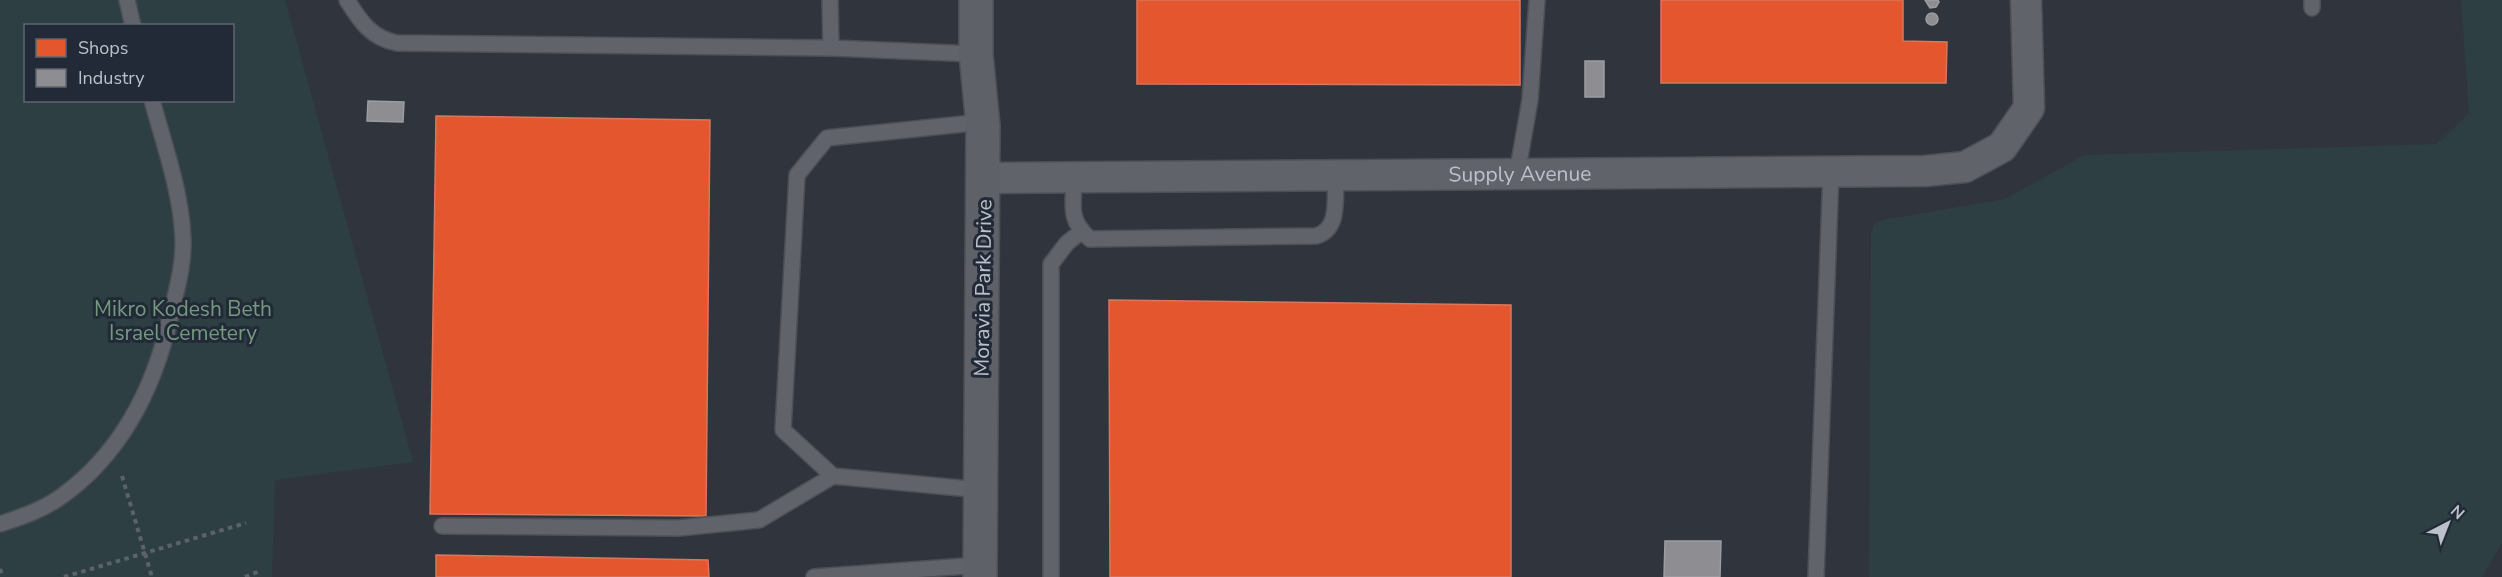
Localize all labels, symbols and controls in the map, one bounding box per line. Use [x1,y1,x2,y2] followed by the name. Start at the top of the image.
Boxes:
[24,24,234,102] legend
[78,36,128,60] text: Shops
[78,66,145,90] text: Industry
[1448,159,1592,189] street label: Supply Avenue
[967,199,999,377] street label: Moravia Park Drive
[94,295,272,347] park label: Mikro Kodesh Beth Israel Cemetery
[2418,493,2478,553] north arrow
[2446,500,2469,525] text: N

